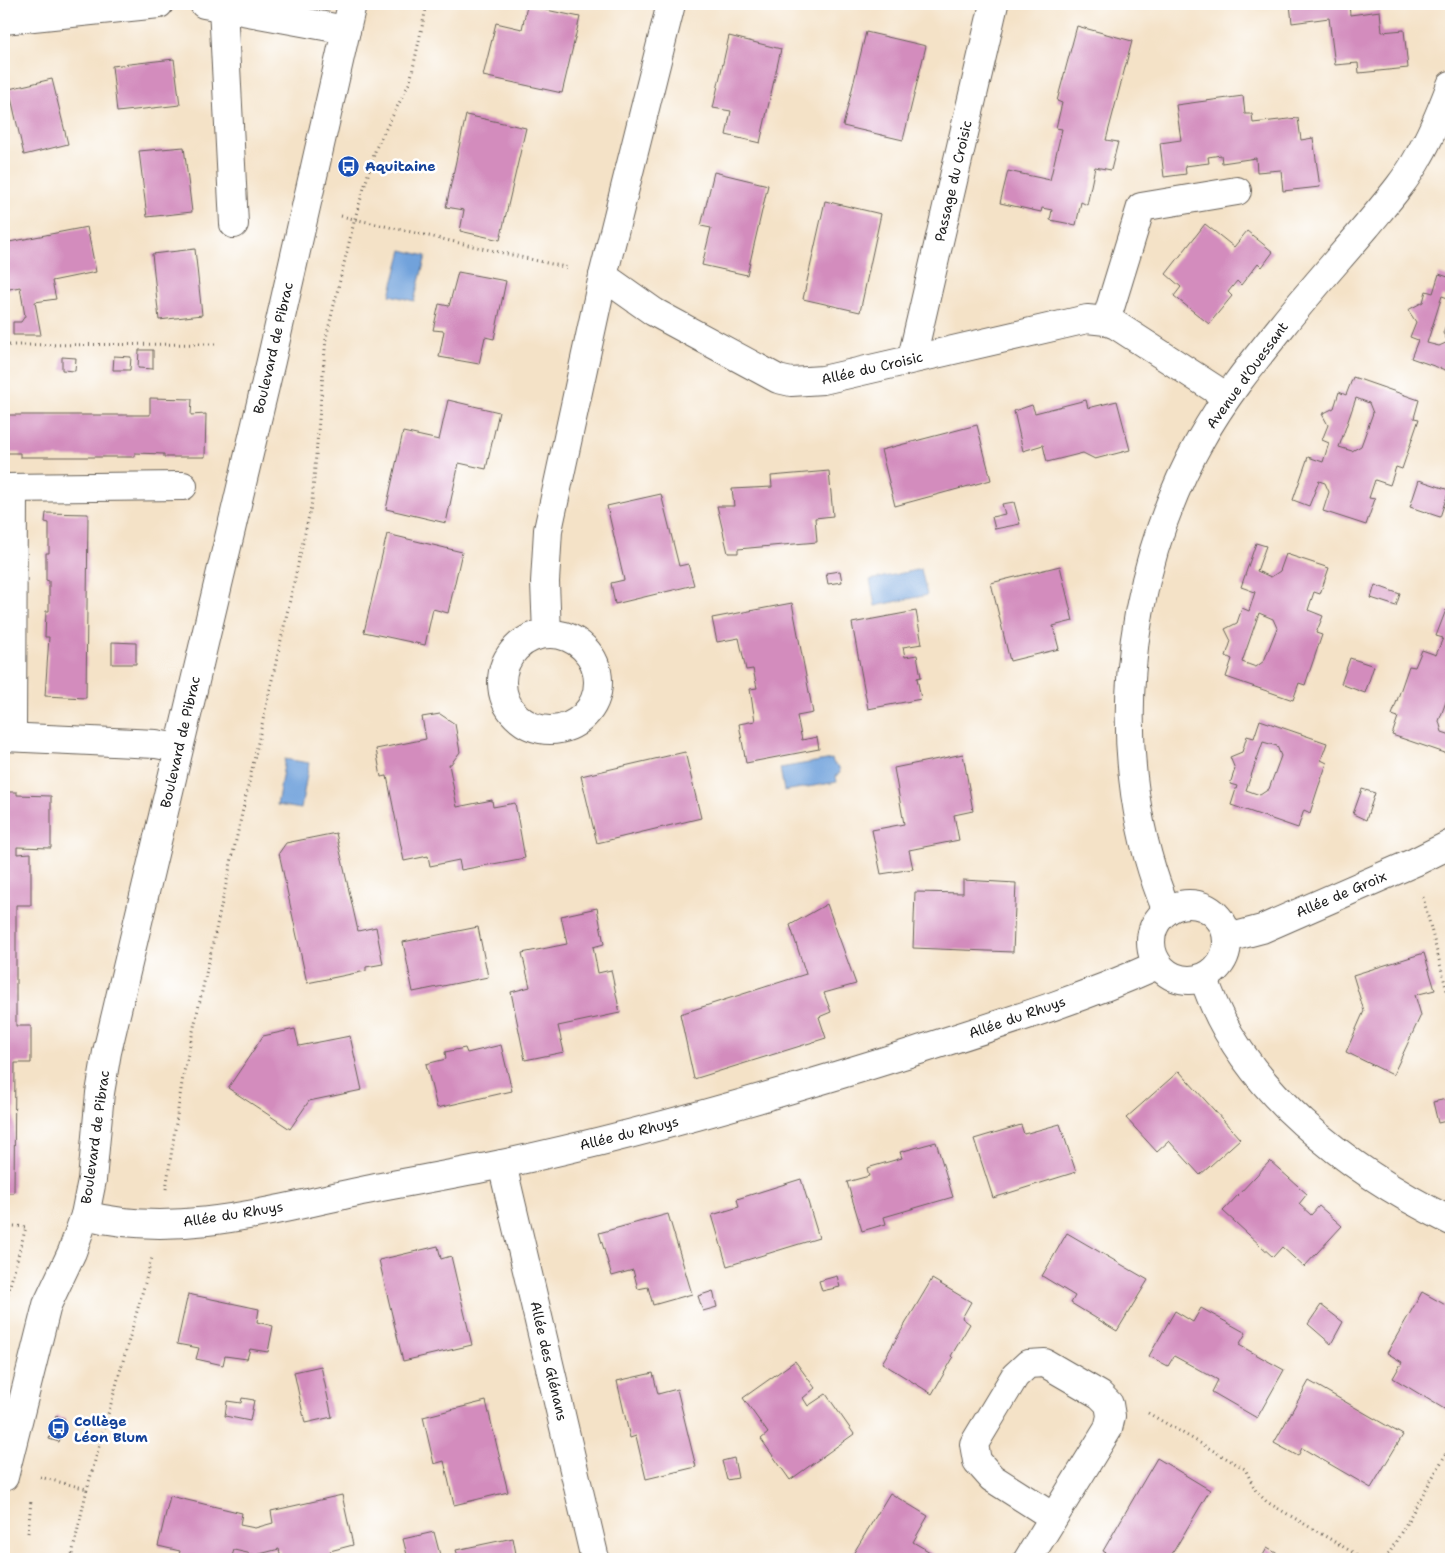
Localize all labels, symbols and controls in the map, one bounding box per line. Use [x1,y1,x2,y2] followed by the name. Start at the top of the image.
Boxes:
[930,119,976,243] street label: Passage du Croisic
[337,154,361,178] bus stop icon: Aquitaine
[365,157,436,175] place label: Aquitaine
[249,280,297,416] street label: Boulevard de Pibrac
[1202,318,1292,432] street label: Avenue d'Ouessant
[819,348,925,388] street label: Allée du Croisic
[156,674,204,810] street label: Boulevard de Pibrac
[1293,867,1389,921] street label: Allée de Groix
[966,992,1068,1042] street label: Allée du Rhuys
[77,1069,113,1205] street label: Boulevard de Pibrac
[578,1112,680,1154] street label: Allée du Rhuys
[182,1197,285,1231] street label: Allée du Rhuys
[526,1299,572,1423] street label: Allée des Glénans
[74,1412,148,1446] place label: Collège Léon Blum
[46,1417,70,1441] bus stop icon: Collège Léon Blum

